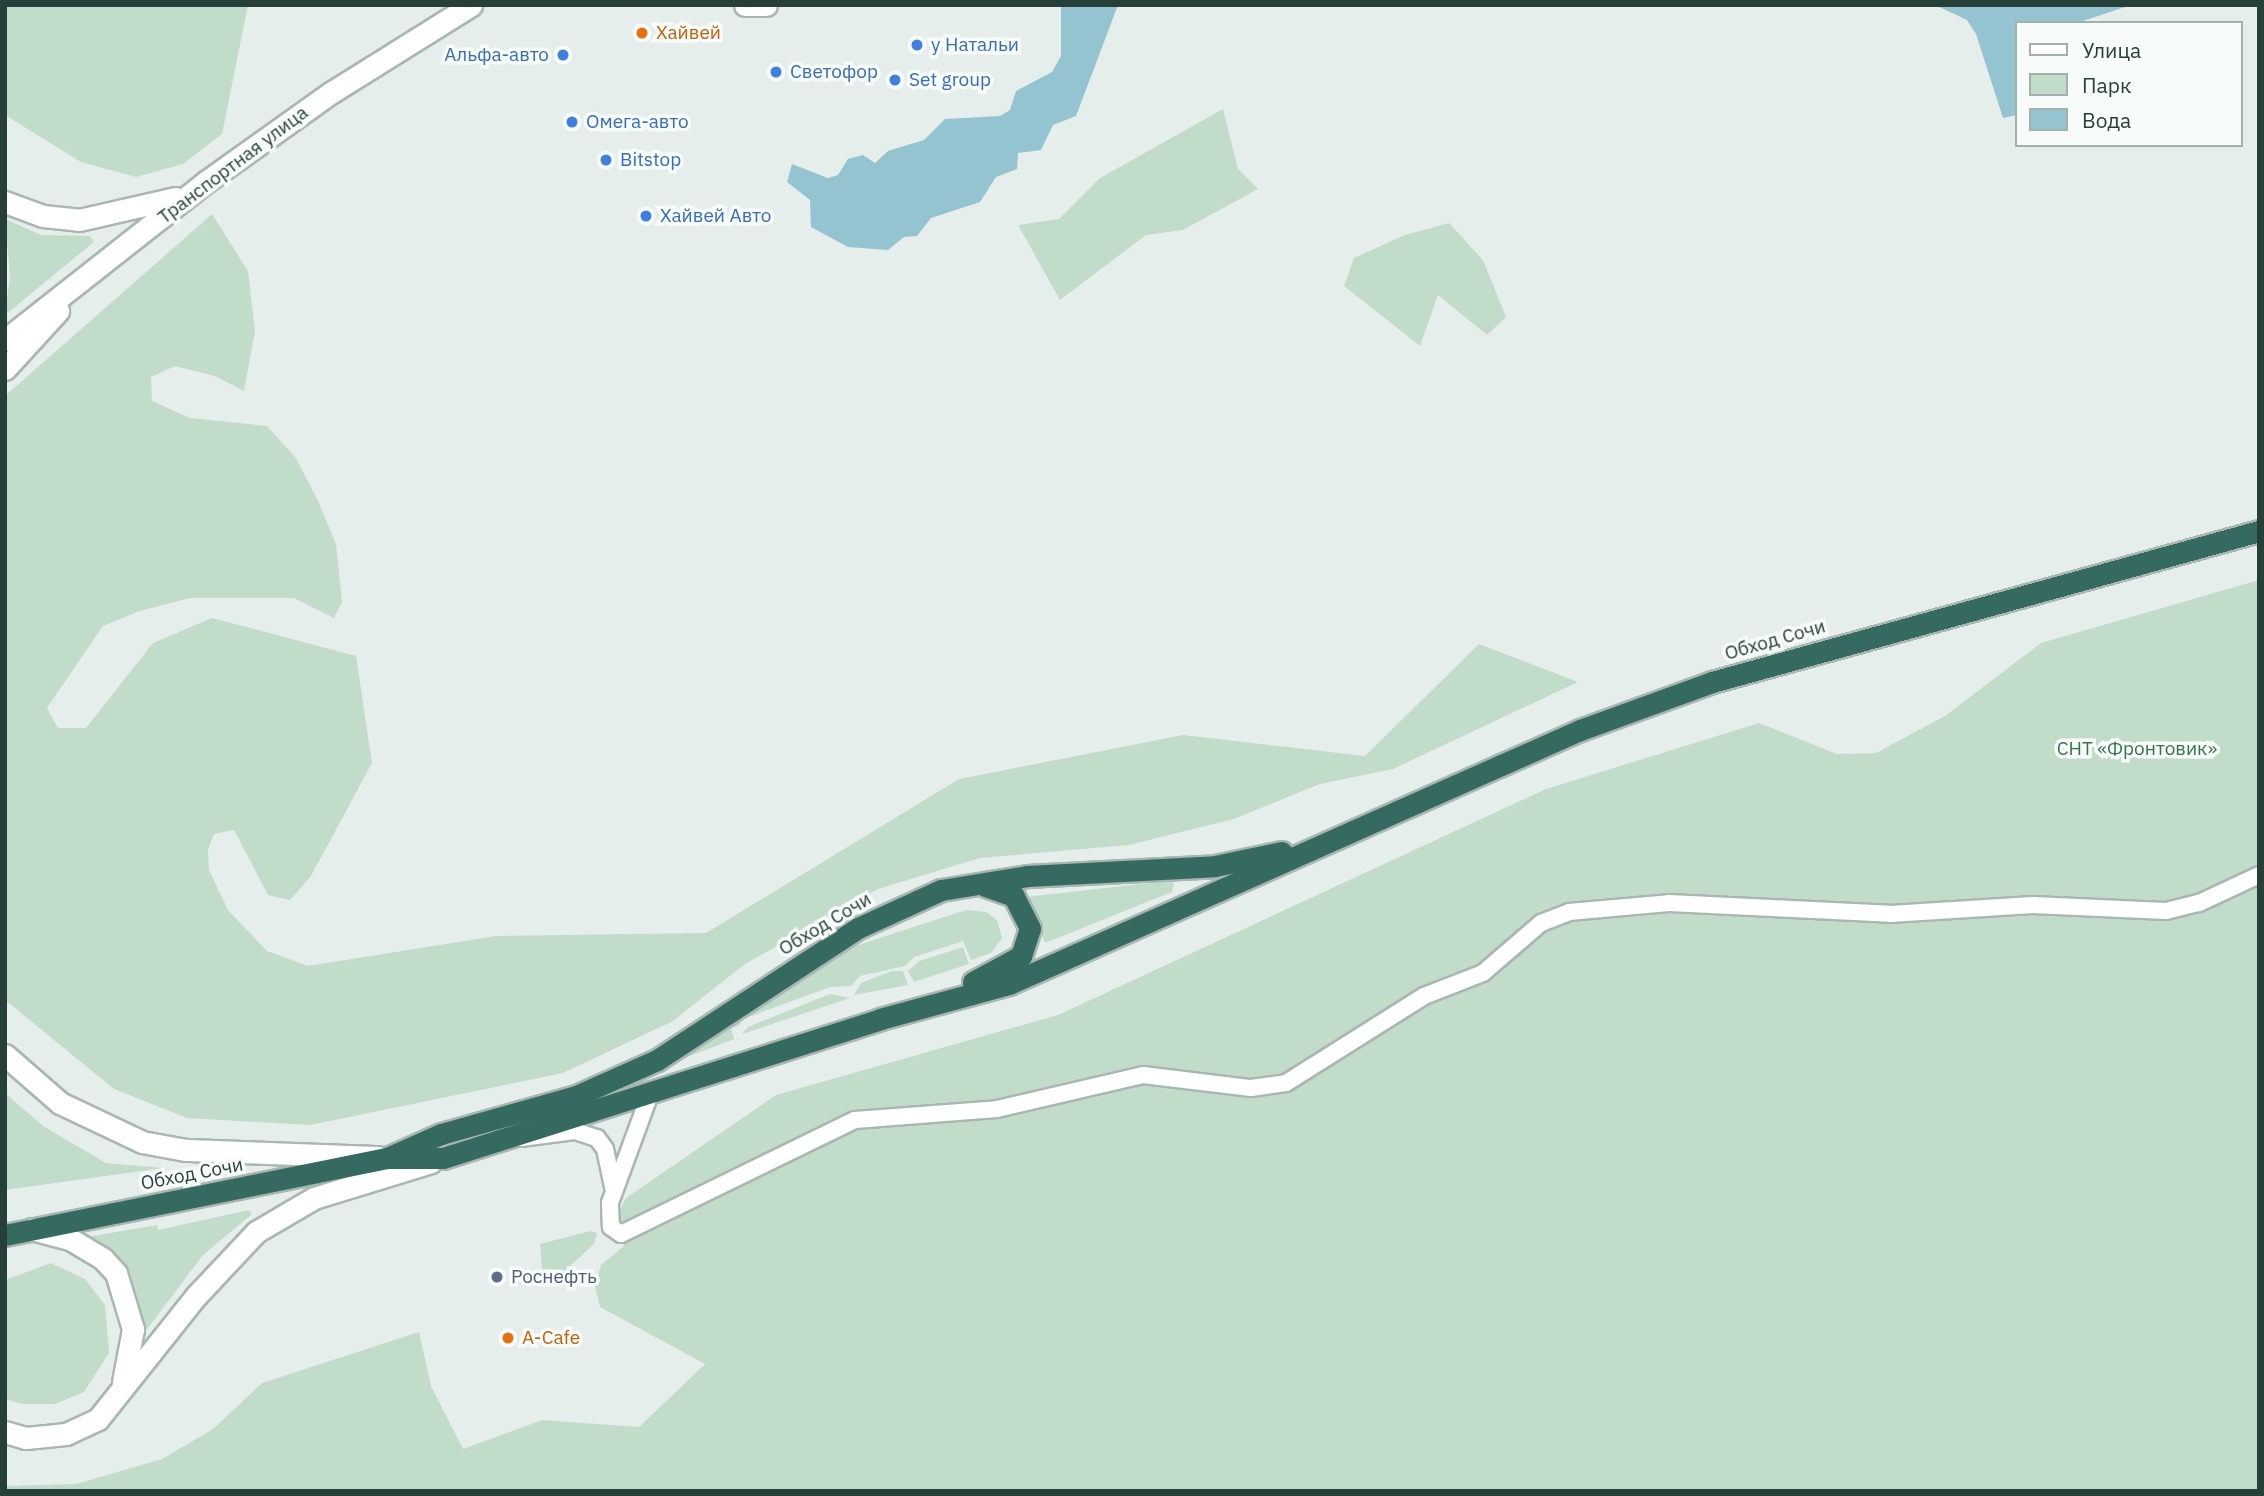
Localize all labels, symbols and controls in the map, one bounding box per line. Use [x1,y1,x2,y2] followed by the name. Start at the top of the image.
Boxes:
[2016,21,2243,147] legend
[656,22,721,44] place label: Хайвей
[634,25,650,41] marker: Хайвей
[931,34,1019,56] place label: у Натальи
[2082,36,2141,64] text: Улица
[909,37,925,53] marker: у Натальи
[444,44,549,66] place label: Альфа-авто
[555,47,571,63] marker: Альфа-авто
[790,61,878,83] place label: Светофор
[768,64,784,80] marker: Светофор
[909,69,991,91] place label: Set group
[2082,71,2132,99] text: Парк
[887,72,903,88] marker: Set group
[154,101,312,229] street label: Транспортная улица
[2082,106,2131,134] text: Вода
[586,111,689,133] place label: Омега-авто
[564,114,580,130] marker: Омега-авто
[620,149,681,171] place label: Bitstop
[598,152,614,168] marker: Bitstop
[660,205,771,227] place label: Хайвей Авто
[638,208,654,224] marker: Хайвей Авто
[1722,615,1828,665] street label: Обход Сочи
[2057,738,2217,760] park label: СНТ «Фронтовик»
[775,888,875,960] street label: Обход Сочи
[139,1153,245,1195] street label: Обход Сочи
[511,1266,597,1288] place label: Роснефть
[489,1269,505,1285] marker: Роснефть
[522,1327,580,1349] place label: A-Cafe
[500,1330,516,1346] marker: A-Cafe

